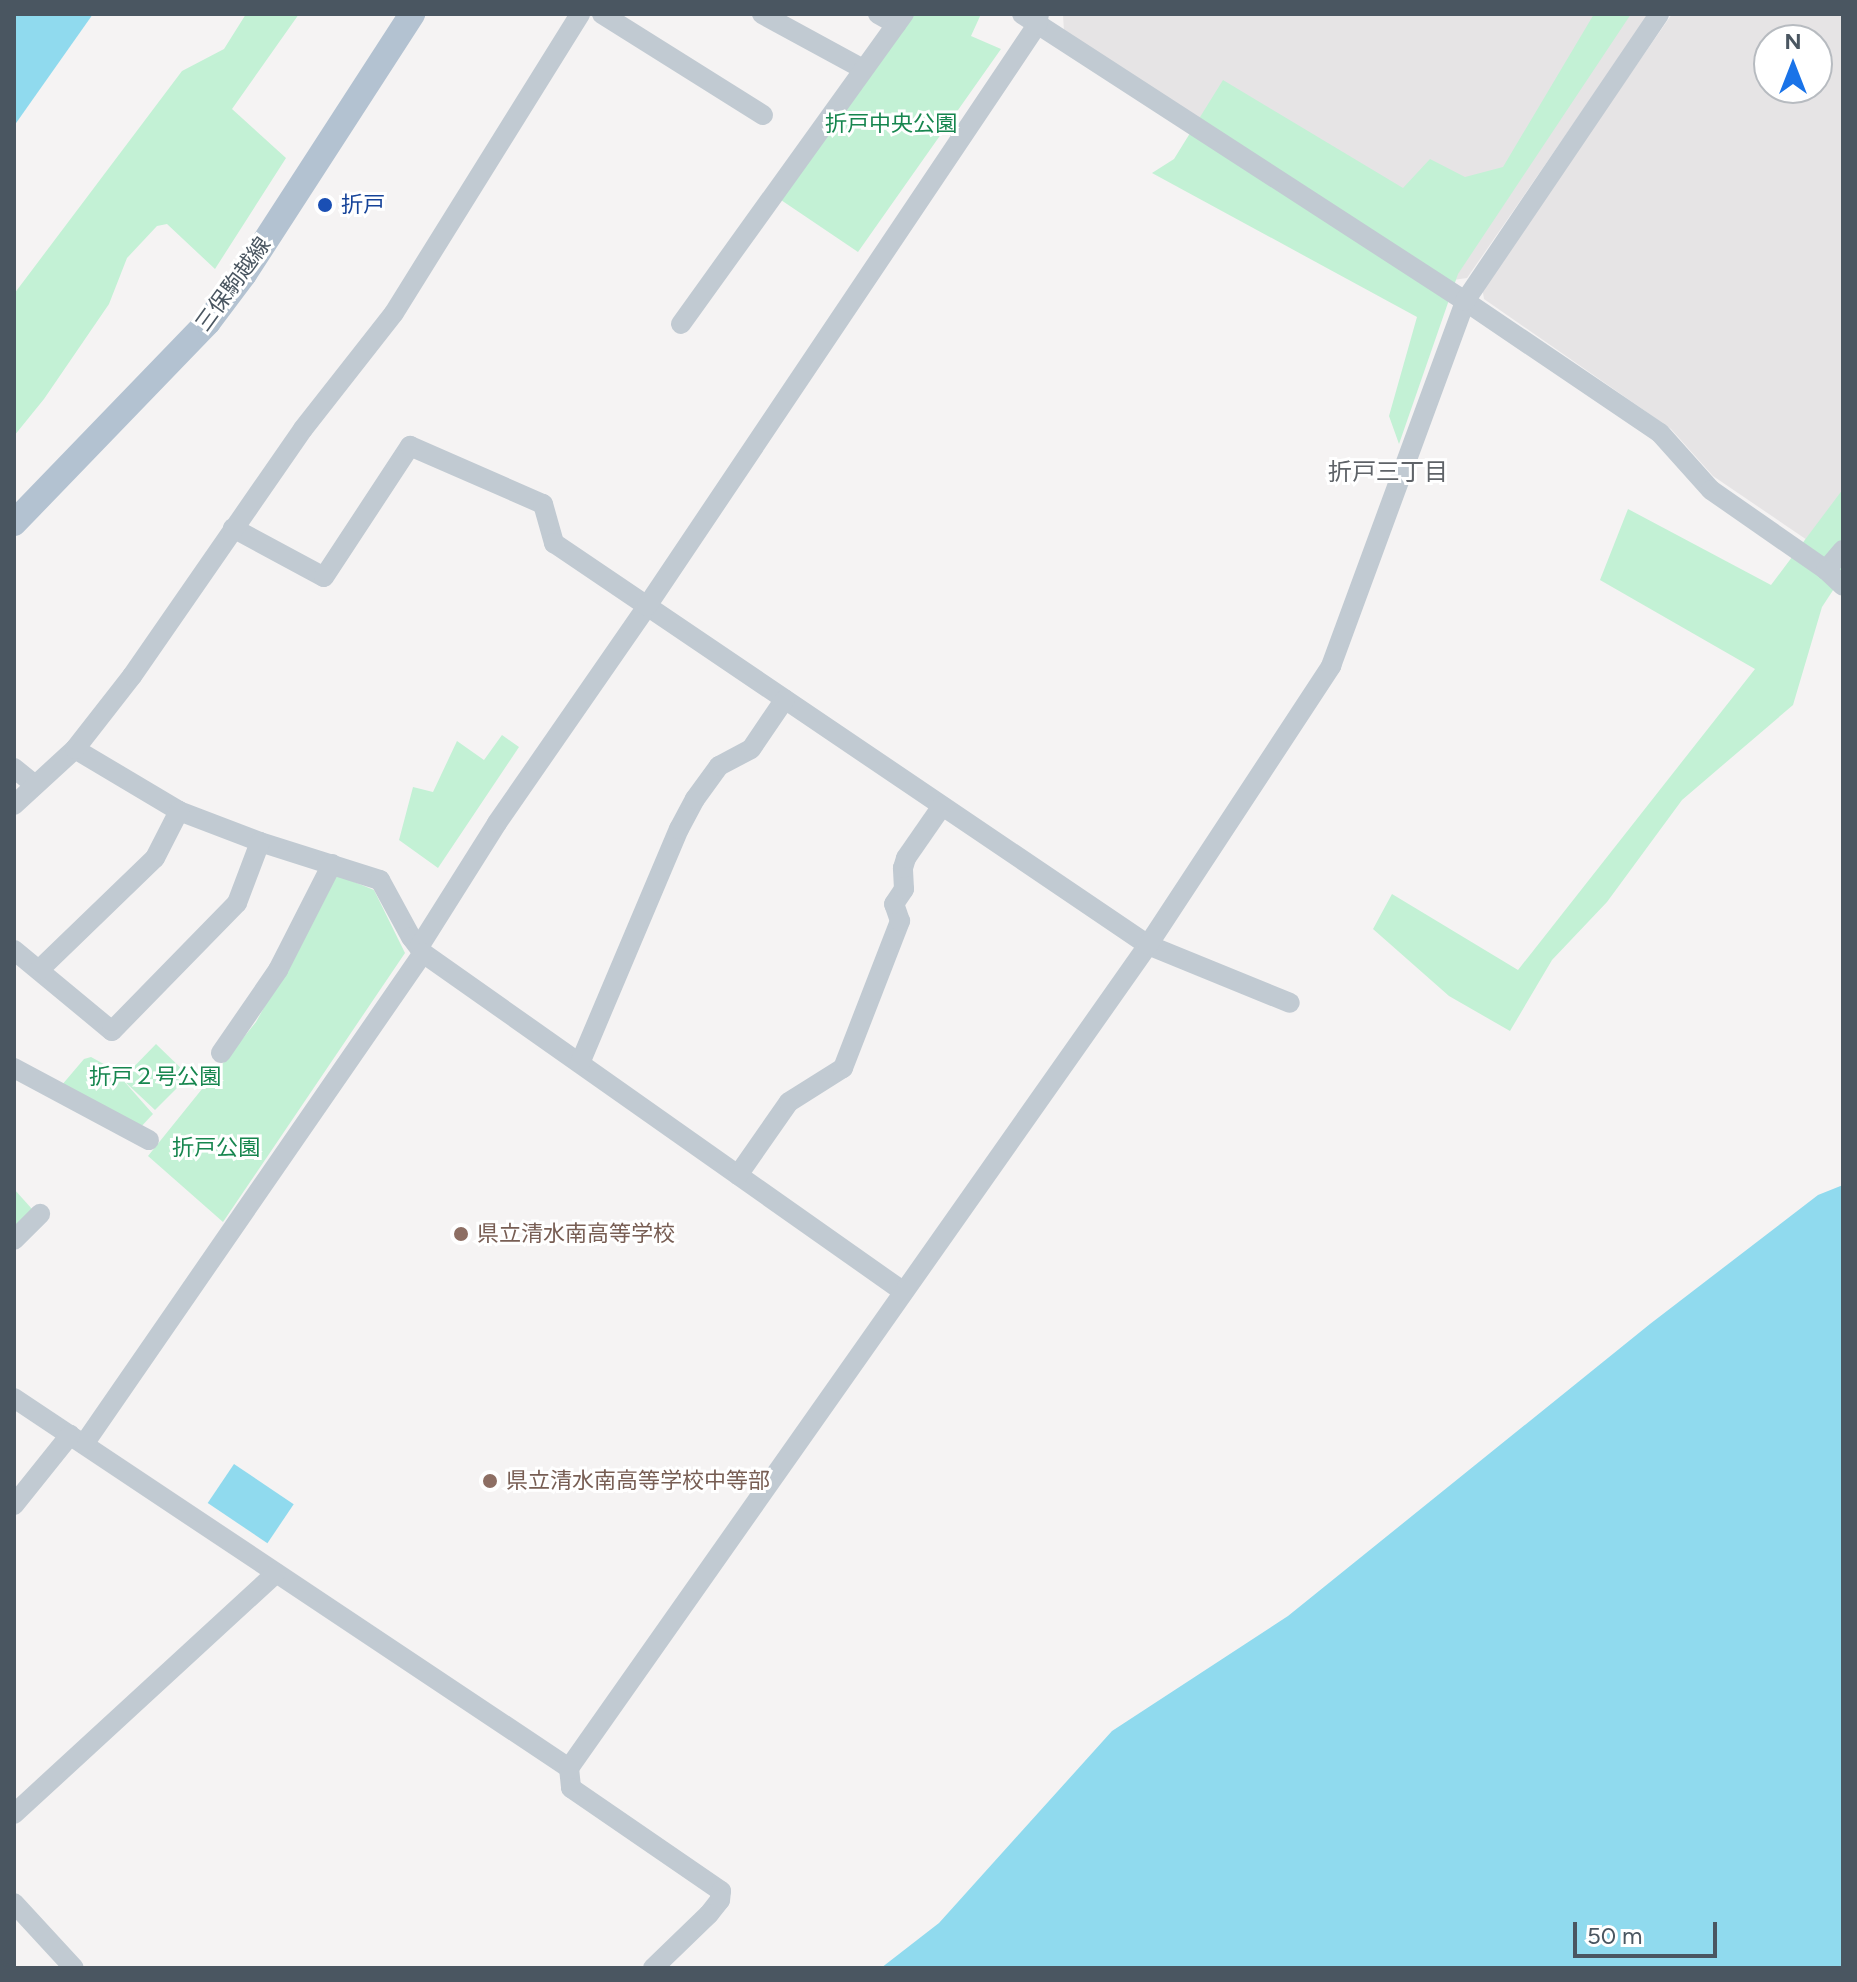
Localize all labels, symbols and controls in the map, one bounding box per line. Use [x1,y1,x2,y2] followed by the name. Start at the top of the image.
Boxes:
[1753,24,1833,104] north arrow
[1784,28,1802,55] text: N
[825,111,957,137] park label: 折戸中央公園
[341,192,385,218] place label: 折戸
[316,196,334,214] marker: 折戸
[190,232,276,336] street label: 三保駒越線
[1328,458,1448,486] district label: 折戸三丁目
[89,1064,221,1090] park label: 折戸２号公園
[172,1135,260,1161] park label: 折戸公園
[477,1221,675,1247] place label: 県立清水南高等学校
[452,1225,470,1243] marker: 県立清水南高等学校
[506,1468,770,1494] place label: 県立清水南高等学校中等部
[481,1472,499,1490] marker: 県立清水南高等学校中等部
[1577,1906,1721,1956] scale bar
[1587,1921,1643,1950] text: 50 m

